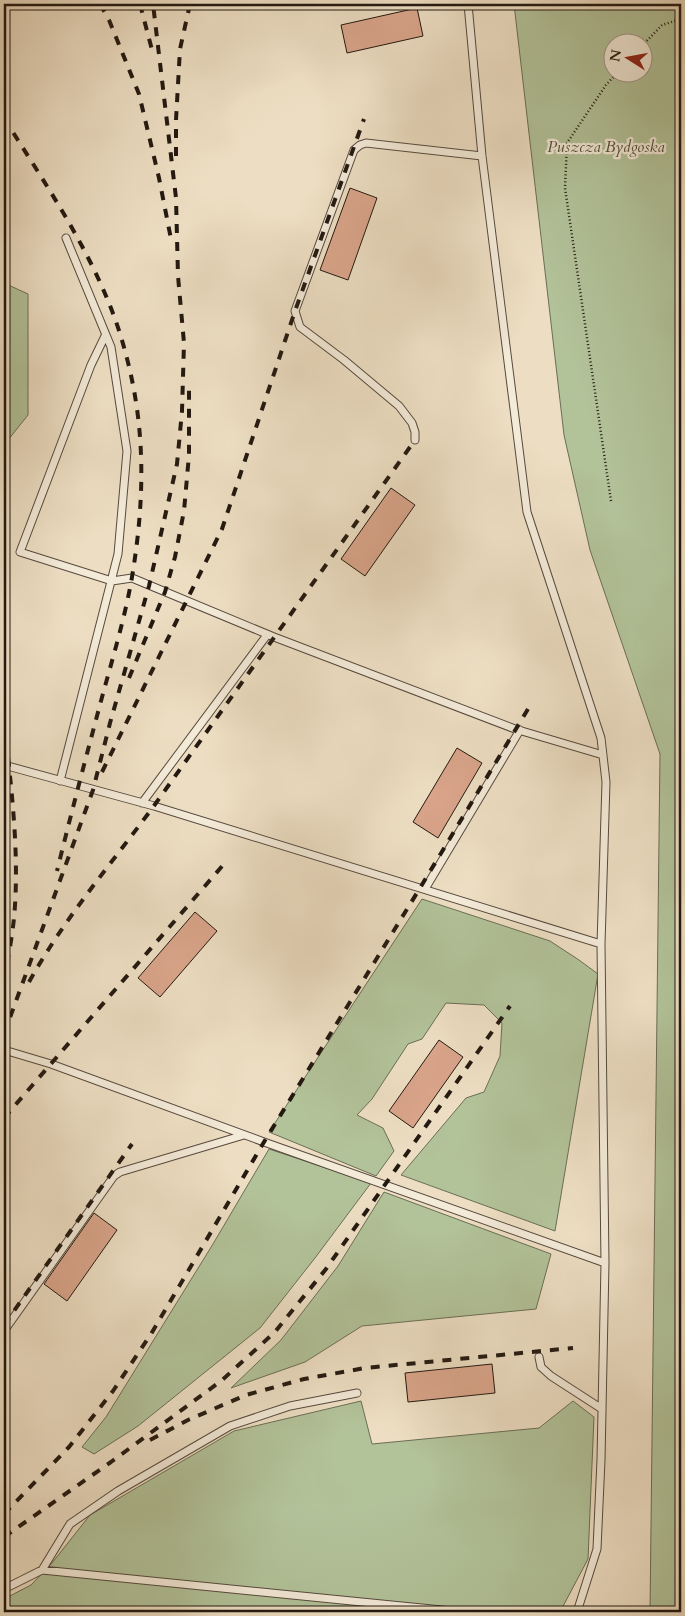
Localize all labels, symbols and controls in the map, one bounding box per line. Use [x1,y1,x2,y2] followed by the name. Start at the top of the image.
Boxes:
[602,32,652,82] north arrow
[605,48,626,63] text: N
[547,136,665,158] park label: Puszcza Bydgoska

